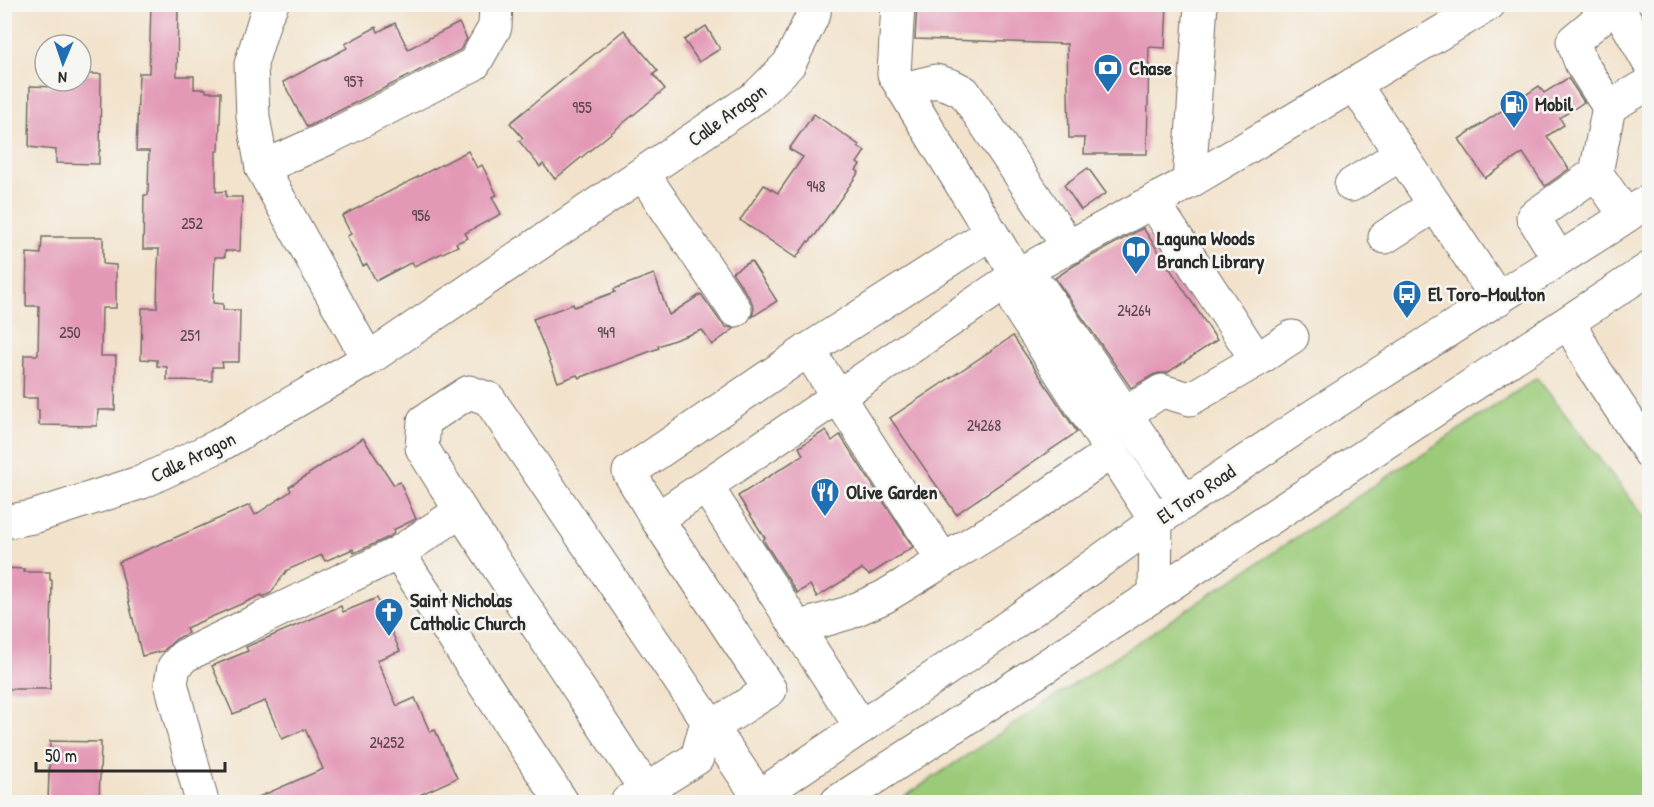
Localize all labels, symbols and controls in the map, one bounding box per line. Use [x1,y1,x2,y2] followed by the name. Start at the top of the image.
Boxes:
[33,33,93,93] north arrow
[1092,52,1124,94] bank icon: Chase
[1129,54,1172,81] place label: Chase
[57,67,67,89] text: N
[344,70,364,92] house number: 957
[682,77,772,152] street label: Calle Aragon
[1498,88,1530,130] fuel station icon: Mobil
[1535,90,1574,117] place label: Mobil
[572,96,592,118] house number: 955
[807,175,825,197] house number: 948
[411,204,431,226] house number: 956
[181,212,203,234] house number: 252
[1157,224,1265,275] place label: Laguna Woods Branch Library
[1120,234,1152,276] library icon: Laguna Woods Branch Library
[1391,278,1423,320] bus stop icon: El Toro-Moulton
[1428,280,1545,307] place label: El Toro-Moulton
[1117,299,1151,321] house number: 24264
[59,321,81,343] house number: 250
[597,321,615,343] house number: 949
[180,324,200,346] house number: 251
[967,414,1001,436] house number: 24268
[146,424,240,489] street label: Calle Aragon
[1151,457,1240,530] street label: El Toro Road
[809,476,841,518] restaurant icon: Olive Garden
[846,478,937,505] place label: Olive Garden
[410,586,526,636] place label: Saint Nicholas Catholic Church
[373,596,405,638] church icon: Saint Nicholas Catholic Church
[369,731,405,753] house number: 24252
[36,735,225,773] scale bar
[45,743,77,768] text: 50 m

